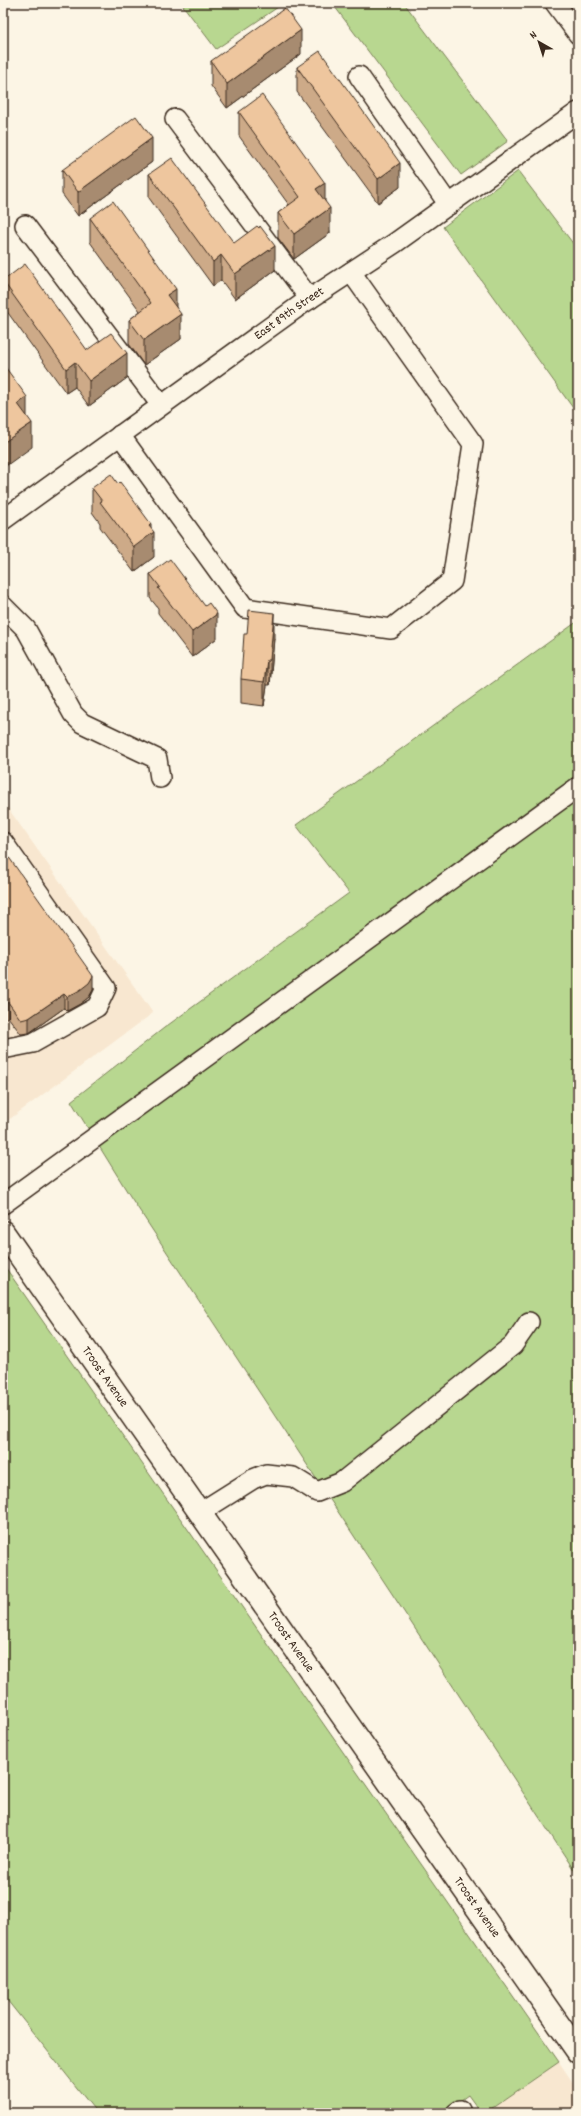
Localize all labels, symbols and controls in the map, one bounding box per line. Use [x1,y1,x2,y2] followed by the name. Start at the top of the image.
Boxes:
[519,22,559,62] north arrow
[527,28,542,44] text: N
[250,282,328,345] street label: East 89th Street
[77,1343,133,1411] street label: Troost Avenue
[263,1608,319,1677] street label: Troost Avenue
[449,1873,505,1942] street label: Troost Avenue

